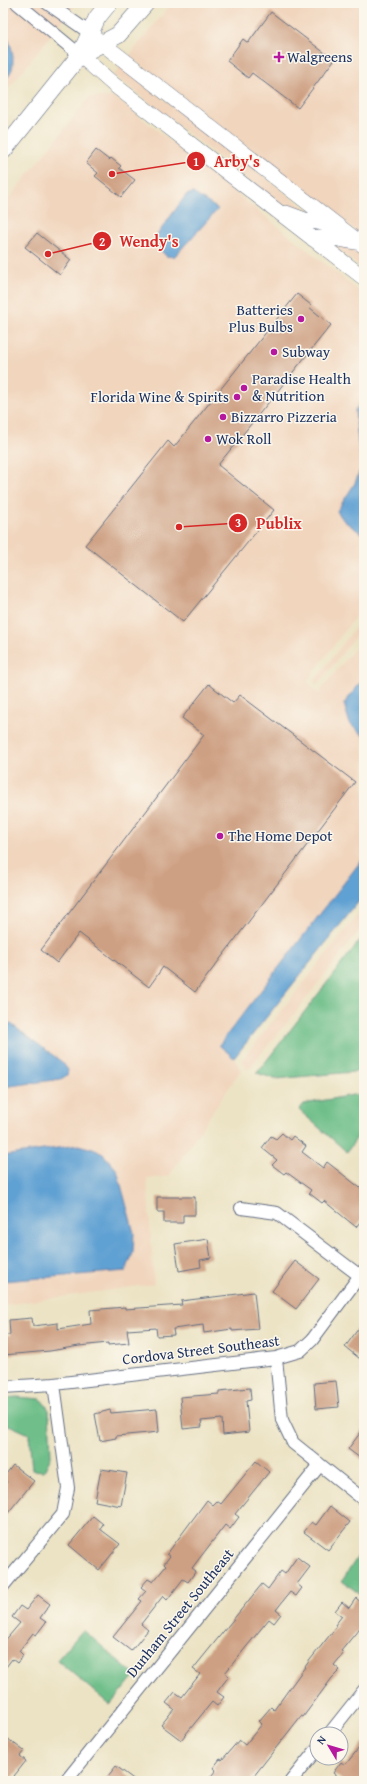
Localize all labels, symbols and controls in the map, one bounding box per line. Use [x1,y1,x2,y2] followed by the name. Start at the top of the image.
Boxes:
[287,46,352,67] place label: Walgreens
[274,52,284,62] marker: Walgreens
[186,147,267,175] callout: Arby's
[214,149,260,173] text: Arby's
[193,153,199,170] text: 1
[92,227,187,255] callout: Wendy's
[119,229,179,253] text: Wendy's
[99,233,105,250] text: 2
[229,299,293,337] place label: Batteries Plus Bulbs
[296,314,306,324] marker: Batteries Plus Bulbs
[282,341,331,362] place label: Subway
[269,347,279,357] marker: Subway
[252,368,351,406] place label: Paradise Health & Nutrition
[239,383,249,393] marker: Paradise Health & Nutrition
[91,386,229,407] place label: Florida Wine & Spirits
[232,392,242,402] marker: Florida Wine & Spirits
[231,406,337,427] place label: Bizzarro Pizzeria
[218,412,228,422] marker: Bizzarro Pizzeria
[216,428,271,449] place label: Wok Roll
[203,434,213,444] marker: Wok Roll
[228,509,310,537] callout: Publix
[256,511,302,535] text: Publix
[235,514,241,531] text: 3
[228,825,333,846] place label: The Home Depot
[215,831,225,841] marker: The Home Depot
[121,1329,281,1370] street label: Cordova Street Southeast
[121,1543,239,1682] street label: Dunham Street Southeast
[309,1726,349,1766] north arrow
[313,1732,330,1748] text: N

